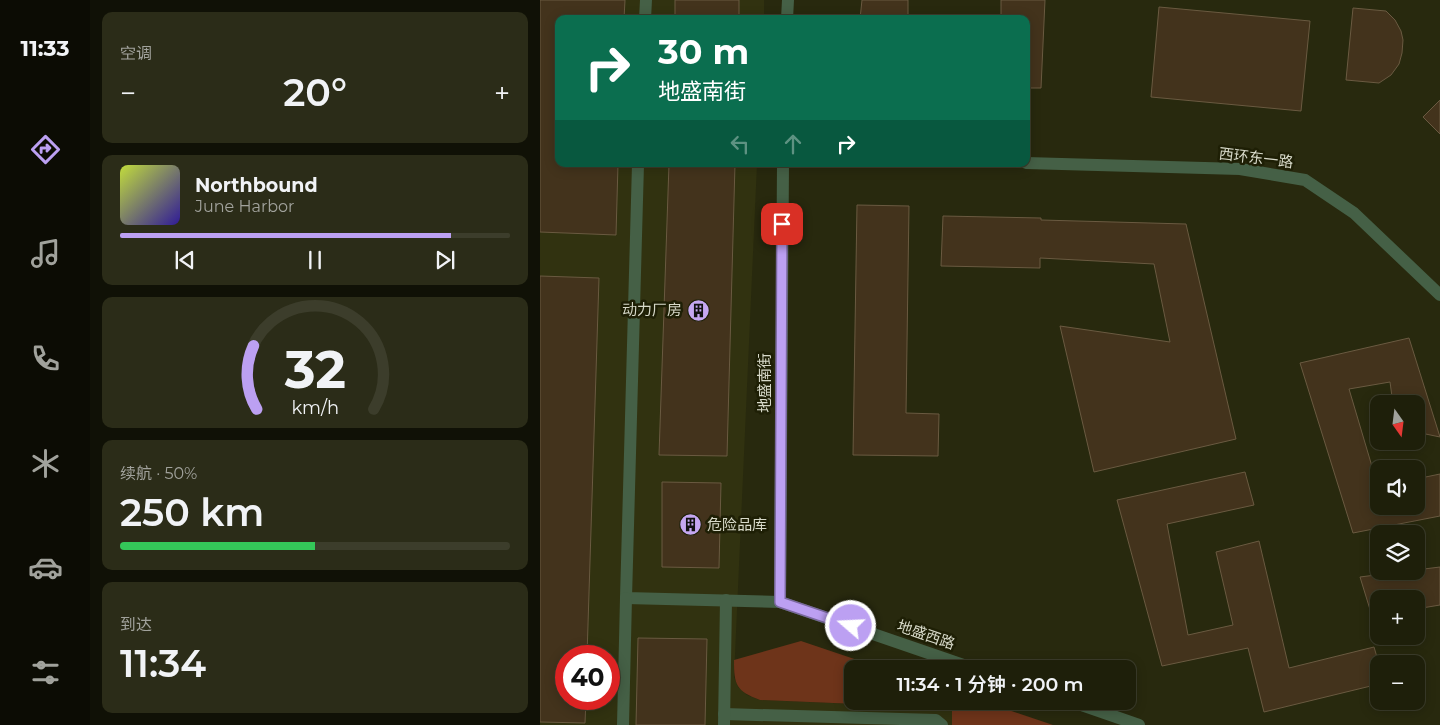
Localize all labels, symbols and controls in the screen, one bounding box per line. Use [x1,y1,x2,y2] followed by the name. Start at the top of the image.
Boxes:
[658,30,749,73] text: 30 m
[21,35,69,62] text: 11:33
[575,35,640,100] icon: right
[120,44,152,63] text: 空调
[283,69,347,116] text: 20°
[120,76,136,110] text: −
[494,76,510,110] text: +
[658,78,746,105] text: 地盛南街
[726,130,754,158] icon: left
[779,130,807,158] icon: ahead
[832,130,860,158] icon: right
[28,132,63,167] icon: directions
[1218,144,1294,172] street label: 西环东一路
[195,174,318,197] text: Northbound
[195,197,294,216] text: June Harbor
[761,203,803,245] pin
[768,210,796,238] icon: arrive
[28,236,63,271] icon: music
[171,246,199,274] icon: previous
[301,246,329,274] icon: pause
[431,246,459,274] icon: next
[686,298,710,322] building icon: 动力厂房
[622,300,682,319] place label: 动力厂房
[283,338,346,401] text: 32
[28,341,63,376] icon: phone
[755,353,774,413] street label: 地盛南街
[1370,395,1425,450] north arrow
[1370,395,1425,710] map controls
[291,397,339,418] text: km/h
[28,446,63,481] icon: climate
[1370,460,1425,515] button: sound
[120,464,197,483] text: 续航 · 50%
[120,489,264,536] text: 250 km
[679,513,703,537] building icon: 危险品库
[707,515,767,534] place label: 危险品库
[1370,525,1425,580] button: layers
[28,550,63,585] icon: car
[1370,590,1425,645] button: +
[824,599,876,651] position arrow
[120,615,152,634] text: 到达
[895,616,958,653] street label: 地盛西路
[120,640,206,687] text: 11:34
[555,645,620,710] speed limit sign: 40
[28,655,63,690] icon: filters
[1370,655,1425,710] button: −
[896,673,1084,696] text: 11:34 · 1 分钟 · 200 m

